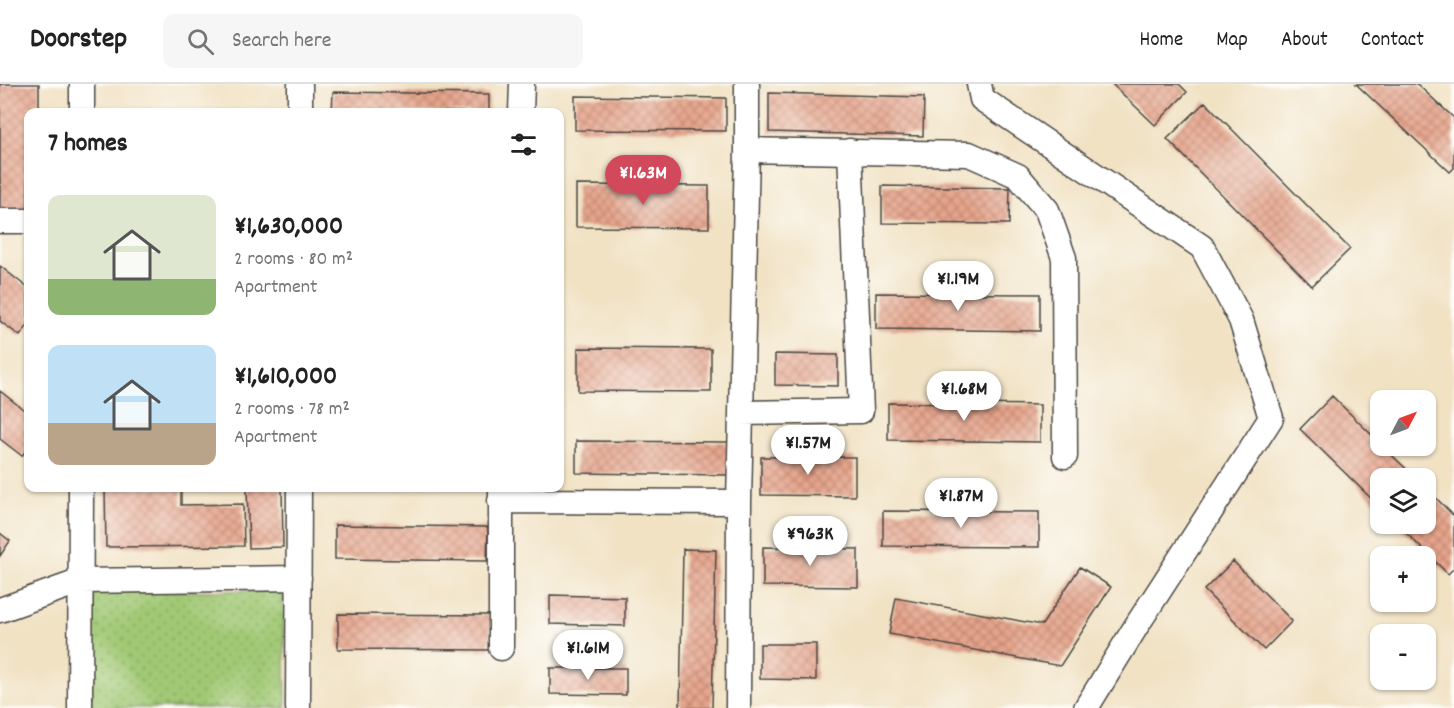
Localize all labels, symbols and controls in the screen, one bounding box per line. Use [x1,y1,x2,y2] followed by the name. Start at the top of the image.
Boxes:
[163,14,583,68] search box
[30,21,127,61] text: Doorstep
[184,25,217,58] icon: search
[232,26,332,57] text: Search here
[1139,26,1183,56] text: Home
[1216,26,1248,56] text: Map
[1281,26,1328,56] text: About
[1361,26,1424,56] text: Contact
[48,126,128,163] text: 7 homes
[507,128,540,161] icon: filters
[594,155,692,206] pin: ¥1.63M
[619,160,667,188] text: ¥1.63M
[234,209,343,246] text: ¥1,630,000
[96,219,168,291] icon: home
[234,246,353,274] text: 2 rooms · 80 m²
[909,261,1007,312] pin: ¥1.19M
[937,266,979,294] text: ¥1.19M
[234,274,317,302] text: Apartment
[234,359,337,396] text: ¥1,610,000
[96,369,168,441] icon: home
[915,371,1013,422] pin: ¥1.68M
[941,376,987,404] text: ¥1.68M
[1370,390,1436,456] north arrow
[1370,390,1436,690] map controls
[234,396,350,424] text: 2 rooms · 78 m²
[234,424,317,452] text: Apartment
[759,425,857,476] pin: ¥1.57M
[785,430,831,458] text: ¥1.57M
[1370,468,1436,534] button: layers
[912,478,1010,529] pin: ¥1.87M
[939,483,983,511] text: ¥1.87M
[768,516,852,567] pin: ¥963K
[787,521,833,549] text: ¥963K
[1370,546,1436,612] button: +
[1370,624,1436,690] button: −
[539,630,637,681] pin: ¥1.61M
[566,635,610,663] text: ¥1.61M

